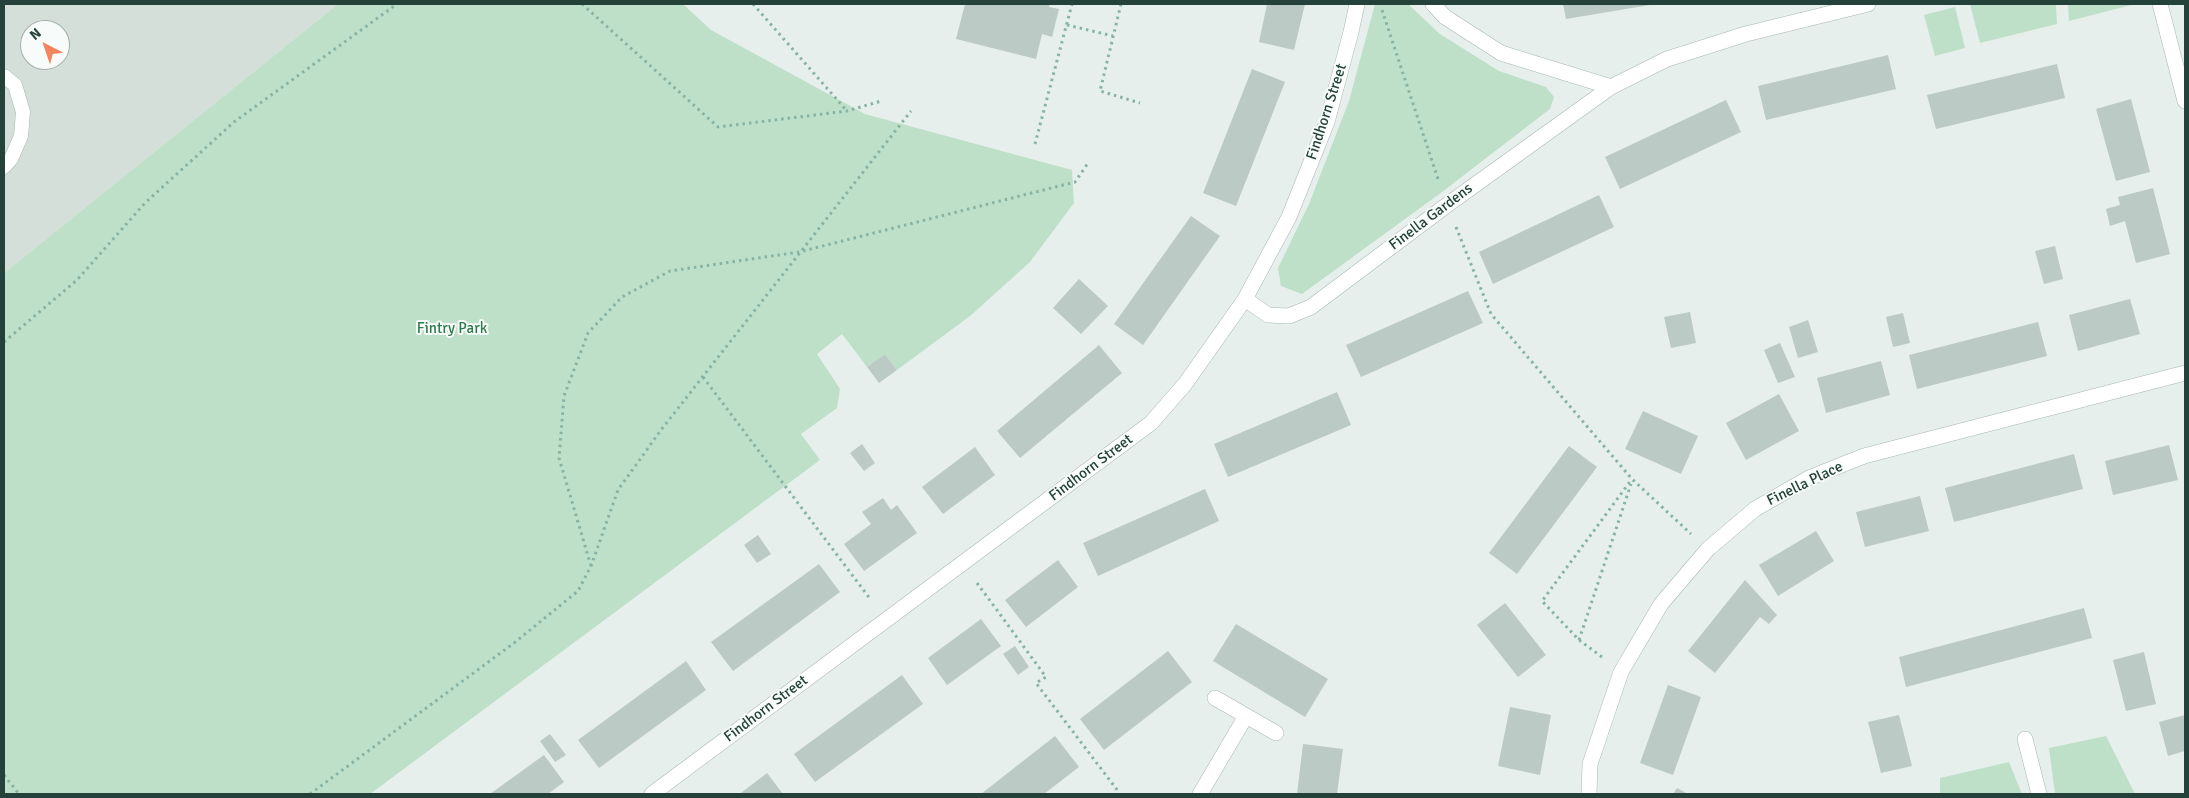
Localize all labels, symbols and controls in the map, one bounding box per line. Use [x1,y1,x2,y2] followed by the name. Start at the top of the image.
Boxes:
[20,20,70,70] north arrow
[26,24,45,44] text: N
[1303,62,1351,162] street label: Findhorn Street
[1386,180,1476,254] street label: Finella Gardens
[417,320,487,338] park label: Fintry Park
[1046,431,1136,505] street label: Findhorn Street
[1764,458,1846,510] street label: Finella Place
[721,672,811,746] street label: Findhorn Street

